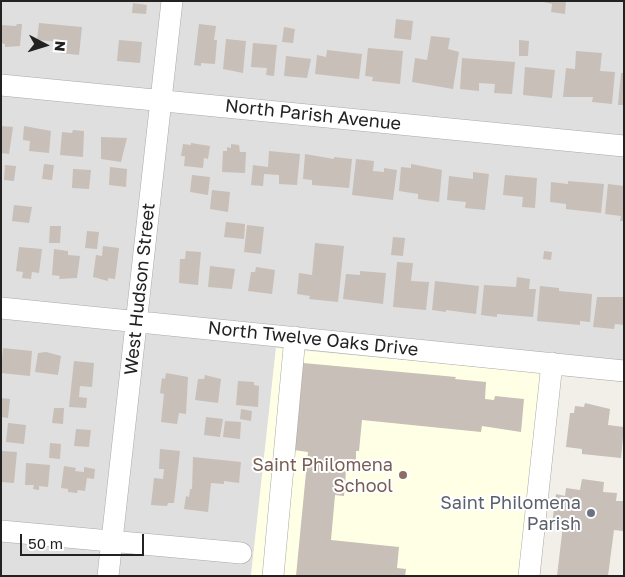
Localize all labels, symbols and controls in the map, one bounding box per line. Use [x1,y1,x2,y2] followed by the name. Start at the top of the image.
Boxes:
[20,20,70,70] north arrow
[52,40,69,52] text: N
[224,95,402,135] street label: North Parish Avenue
[120,202,160,376] street label: West Hudson Street
[207,317,419,361] street label: North Twelve Oaks Drive
[252,454,393,496] place label: Saint Philomena School
[397,469,409,481] marker: Saint Philomena School
[440,492,581,534] place label: Saint Philomena Parish
[585,507,597,519] marker: Saint Philomena Parish
[22,524,146,556] scale bar
[28,534,63,552] text: 50 m

